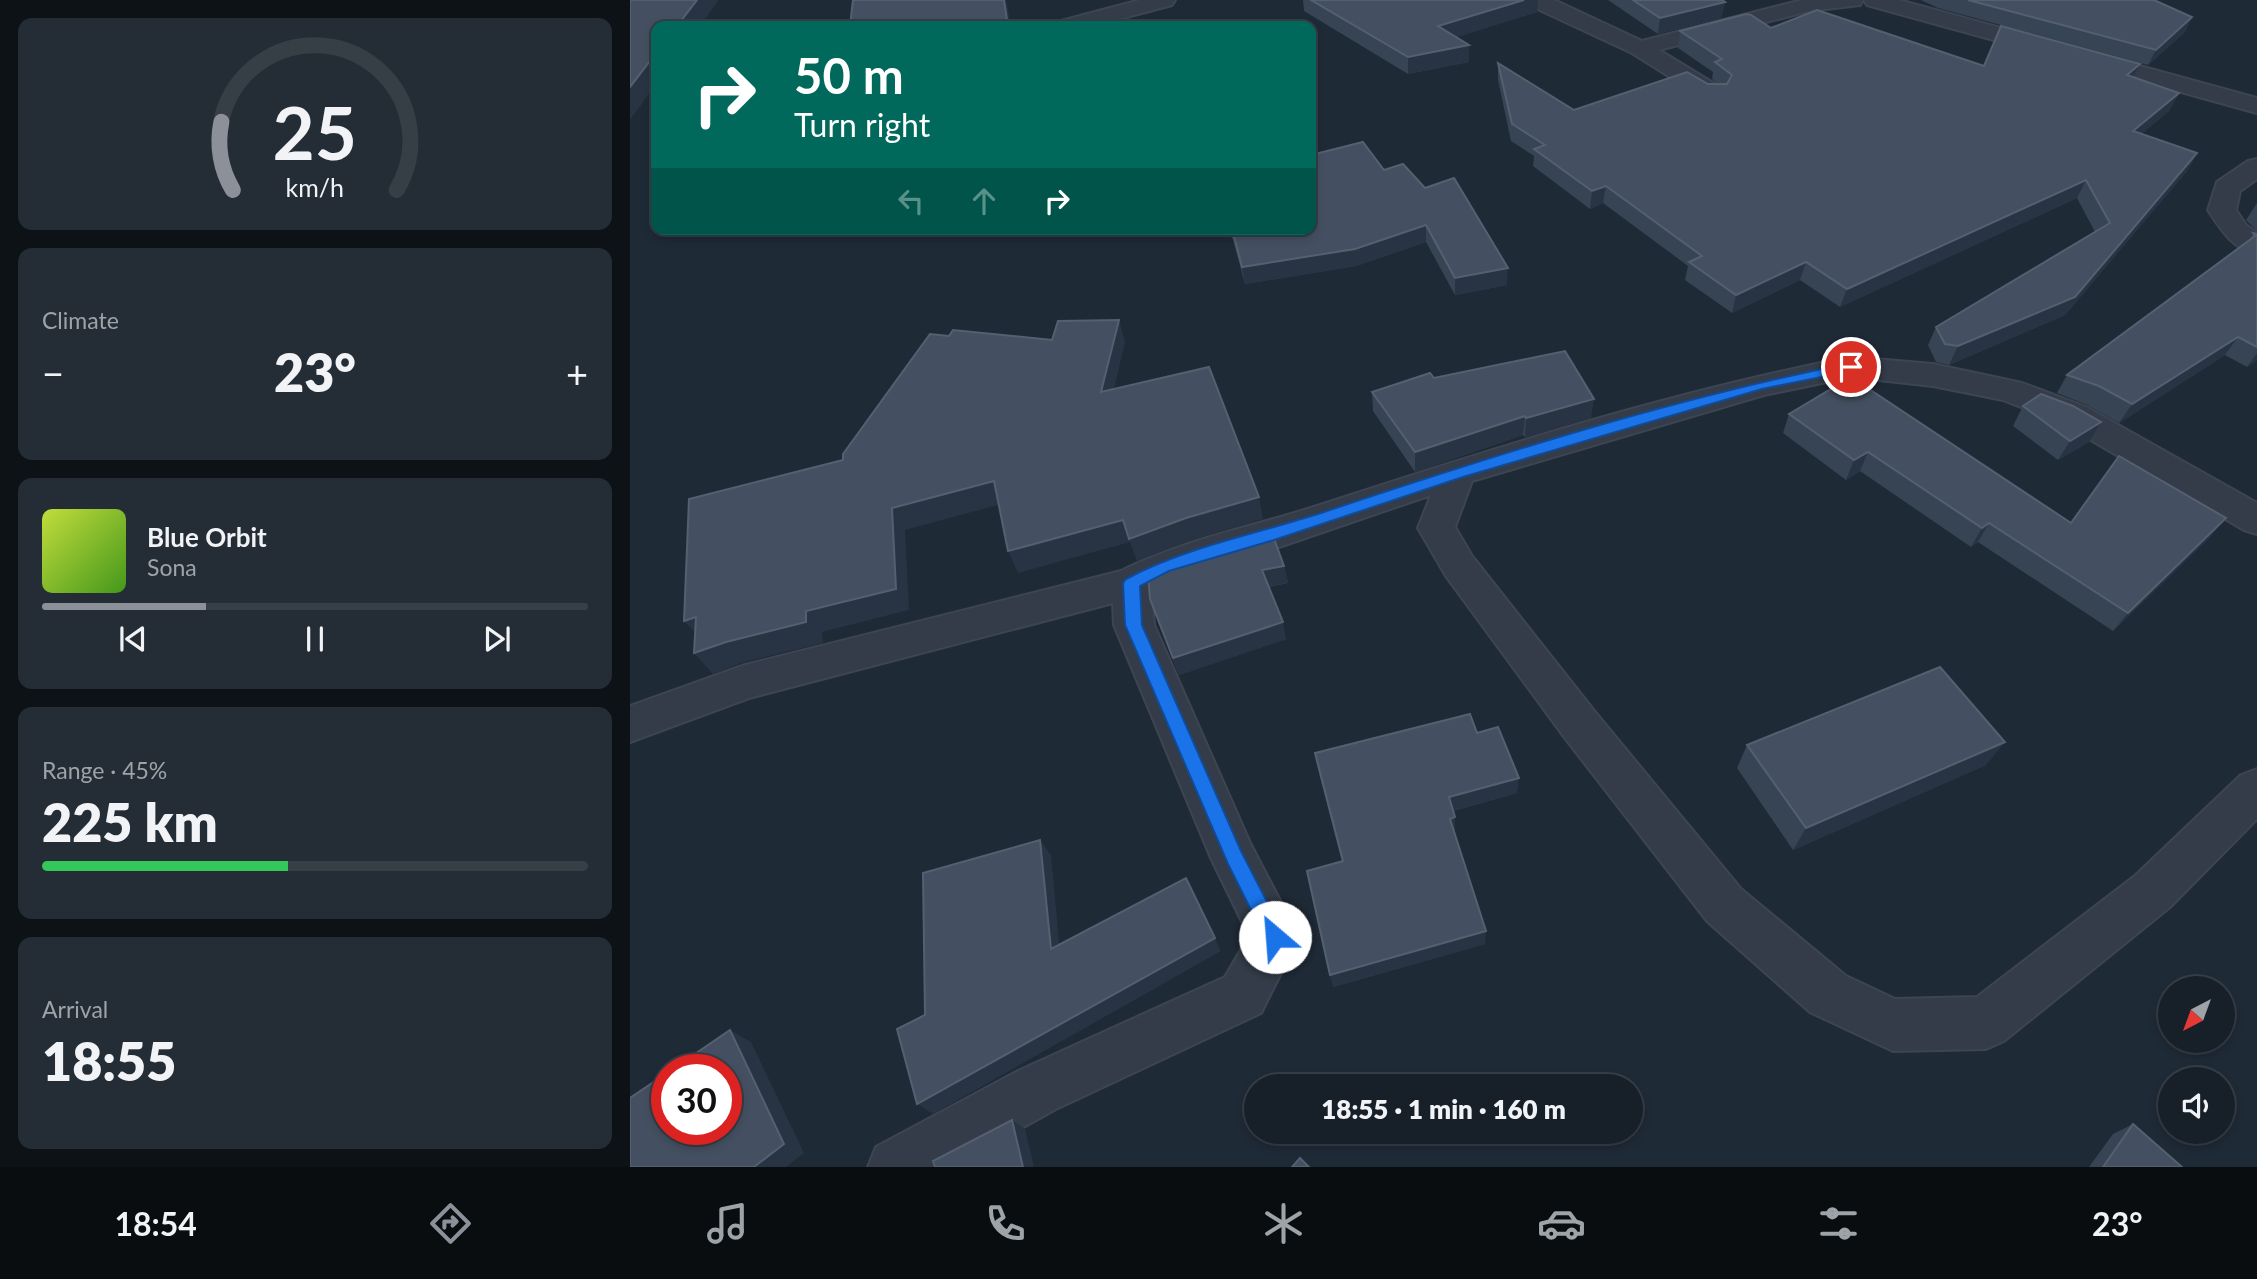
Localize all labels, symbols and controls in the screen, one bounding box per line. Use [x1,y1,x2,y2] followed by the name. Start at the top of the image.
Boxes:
[794,46,904,104] text: 50 m
[679,49,770,140] icon: right
[273,88,357,176] text: 25
[794,105,930,144] text: Turn right
[286,172,344,202] text: km/h
[892,182,930,220] icon: left
[965,182,1003,220] icon: ahead
[1038,182,1076,220] icon: right
[42,306,119,334] text: Climate
[1821,337,1881,397] pin
[274,341,356,403] text: 23°
[1832,348,1870,386] icon: arrive
[42,350,64,396] text: −
[566,350,588,396] text: +
[147,521,267,553] text: Blue Orbit
[147,553,197,581] text: Sona
[114,620,152,658] icon: previous
[296,620,334,658] icon: pause
[478,620,516,658] icon: next
[42,756,167,784] text: Range · 45%
[42,791,218,853] text: 225 km
[1238,900,1312,974] position arrow
[2158,976,2235,1054] north arrow
[2158,976,2235,1144] map controls
[42,995,108,1023] text: Arrival
[42,1030,176,1092] text: 18:55
[651,1054,742,1145] speed limit sign: 30
[2158,1067,2235,1144] button: sound
[1321,1093,1566,1125] text: 18:55 · 1 min · 160 m
[426,1199,475,1248] icon: directions
[703,1199,752,1248] icon: music
[981,1199,1030,1248] icon: phone
[1259,1199,1308,1248] icon: climate
[1537,1199,1586,1248] icon: car
[1814,1199,1863,1248] icon: filters
[114,1204,197,1243] text: 18:54
[2092,1204,2143,1243] text: 23°

